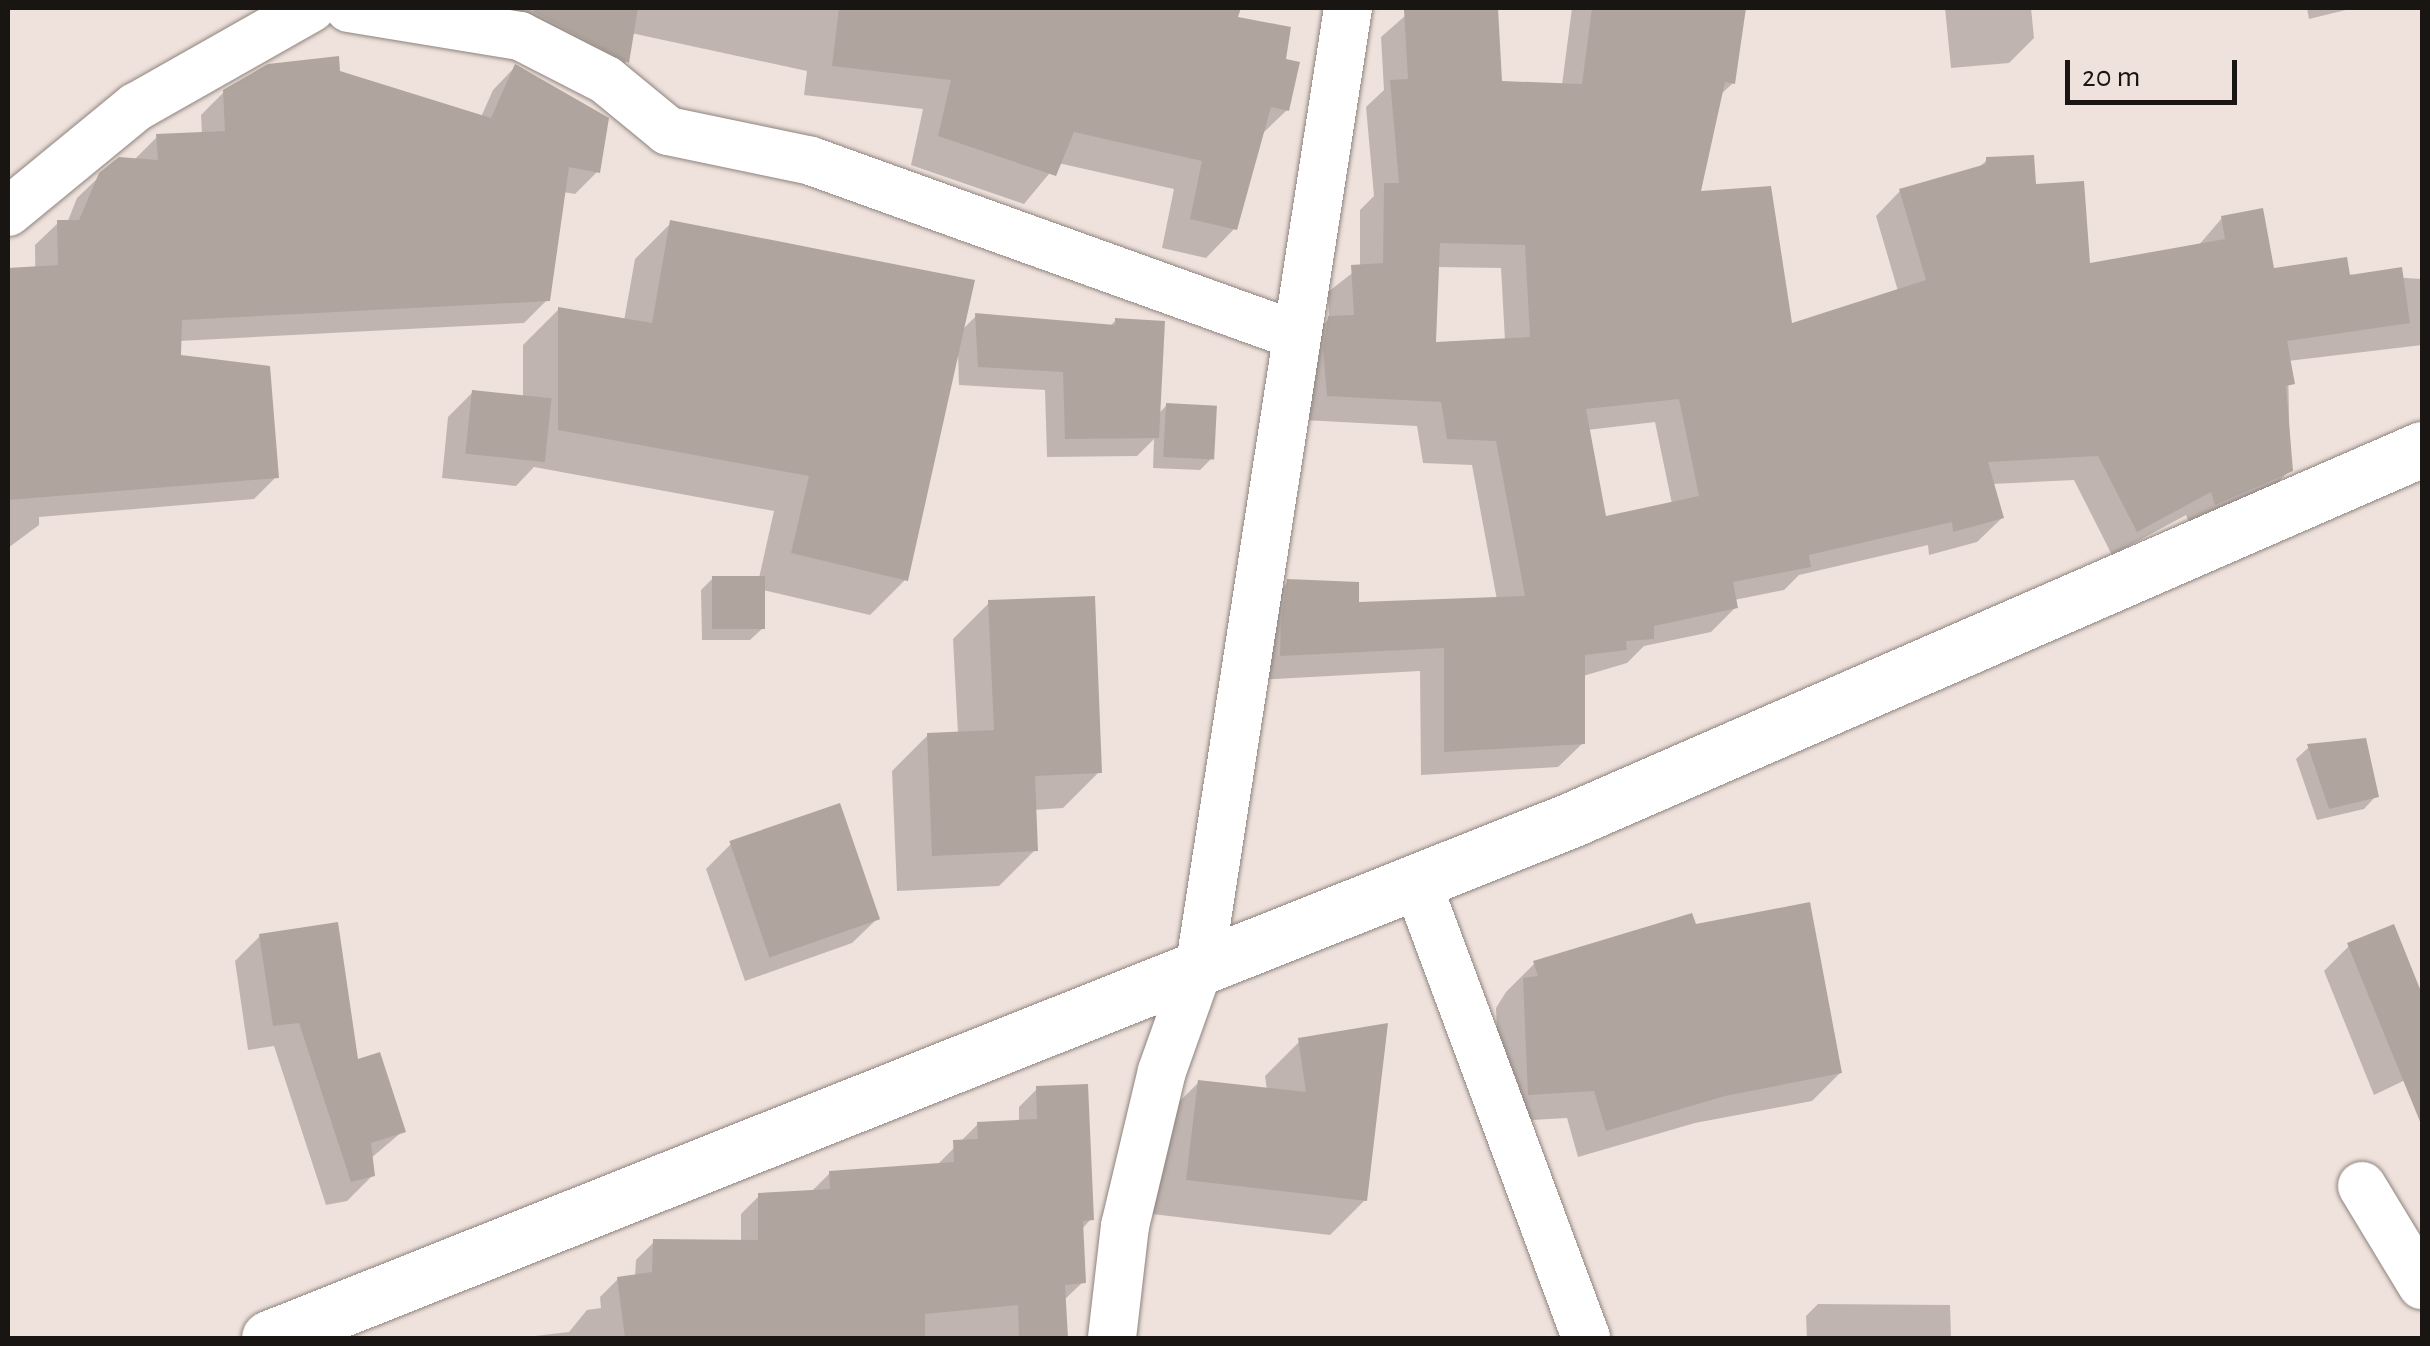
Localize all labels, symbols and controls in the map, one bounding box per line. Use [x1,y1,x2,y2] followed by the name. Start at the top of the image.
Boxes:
[2070,40,2242,102] scale bar
[2082,62,2140,92] text: 20 m

